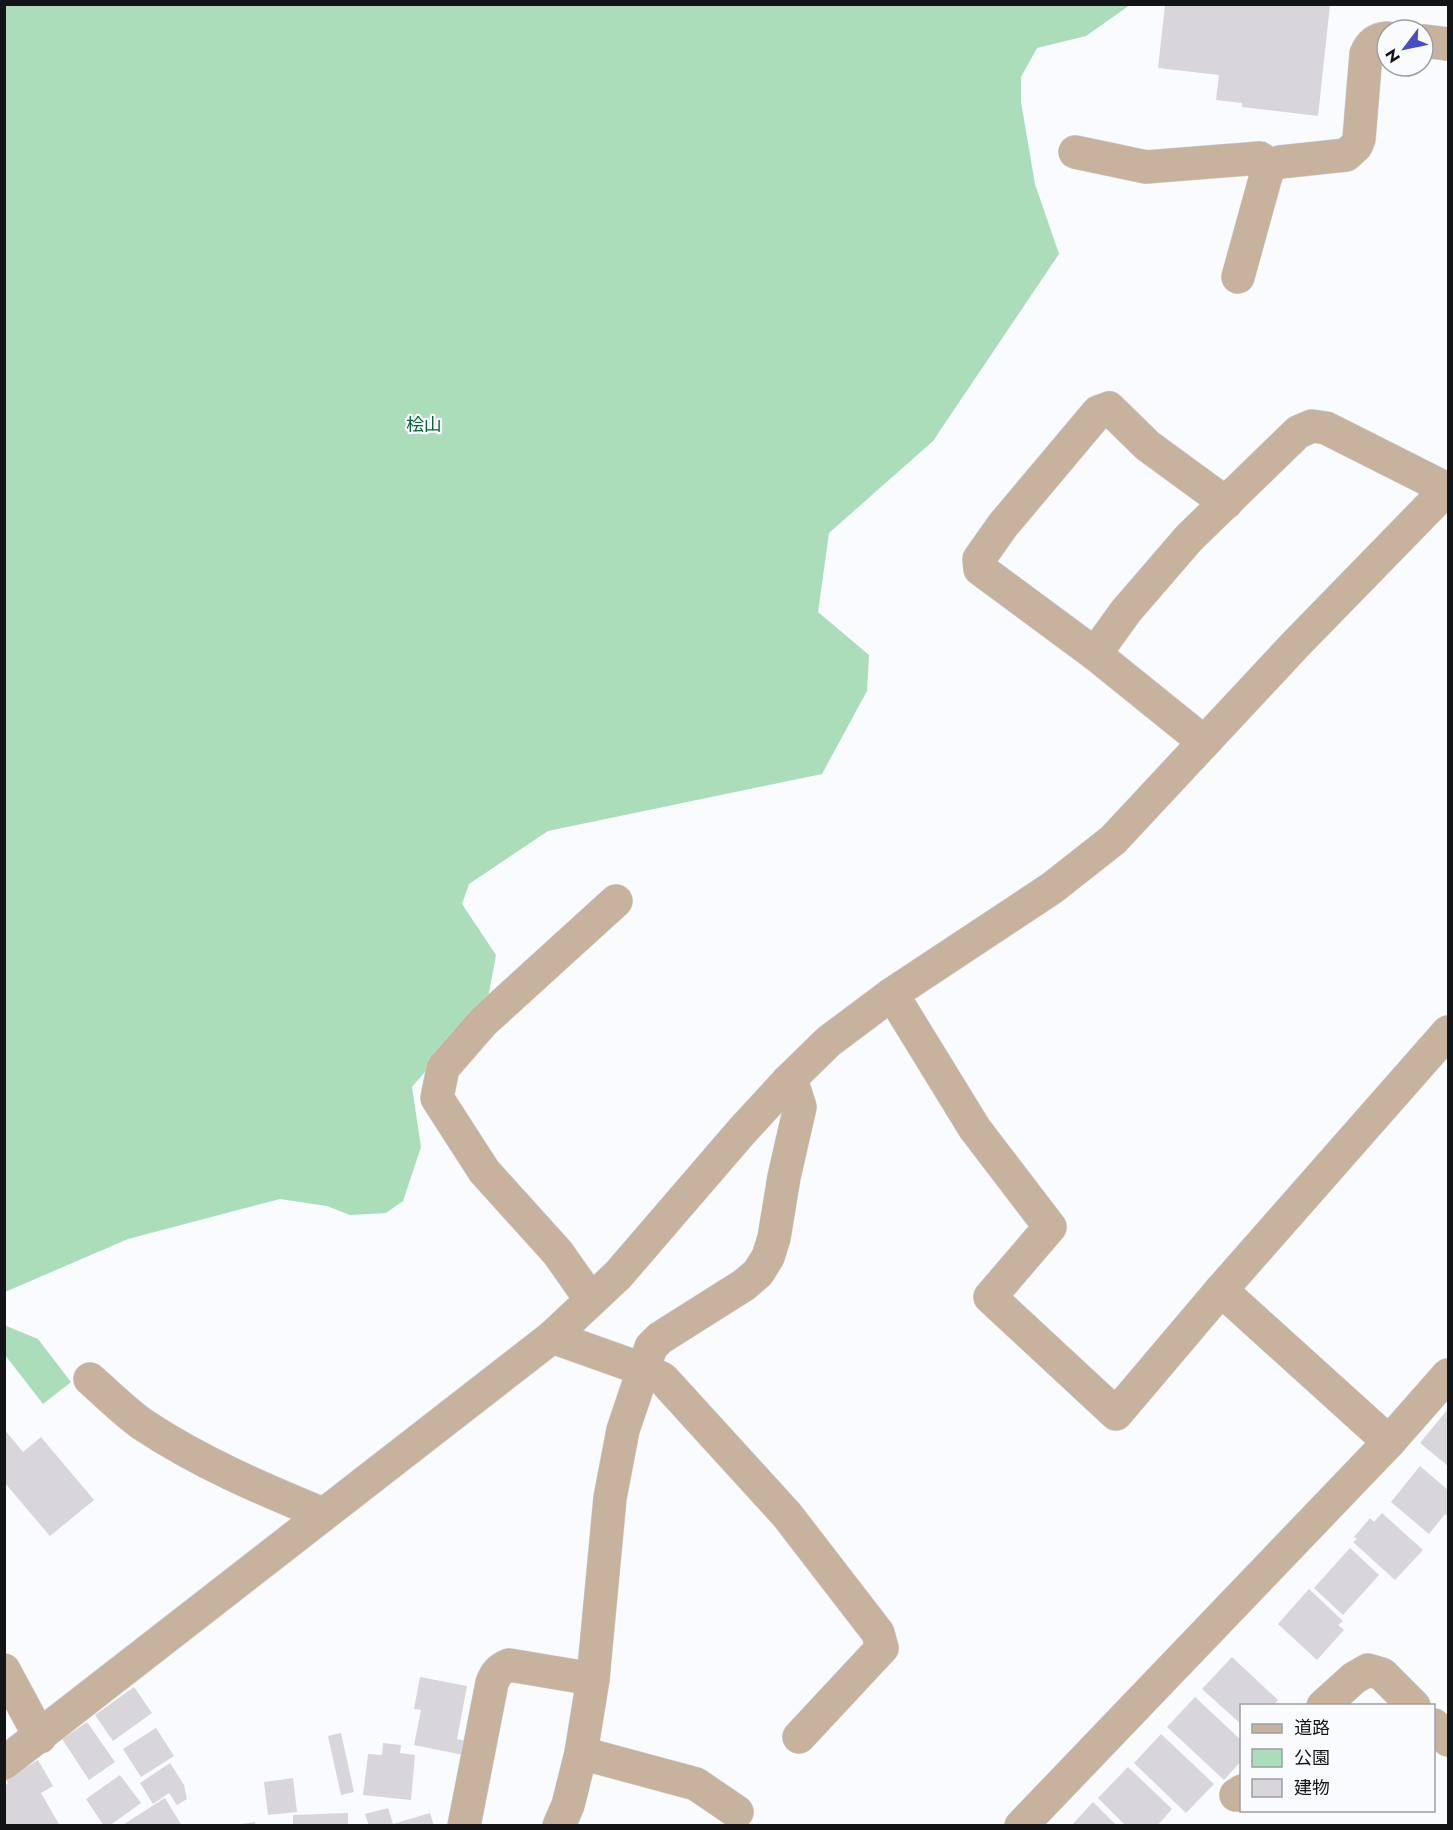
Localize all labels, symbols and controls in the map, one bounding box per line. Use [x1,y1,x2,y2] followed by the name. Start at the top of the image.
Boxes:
[1375,18,1435,78] north arrow
[1380,44,1406,67] text: N
[406,412,442,438] park label: 桧山
[1240,1704,1435,1812] legend
[1294,1715,1330,1741] text: 道路
[1294,1745,1330,1771] text: 公園
[1294,1775,1330,1801] text: 建物

